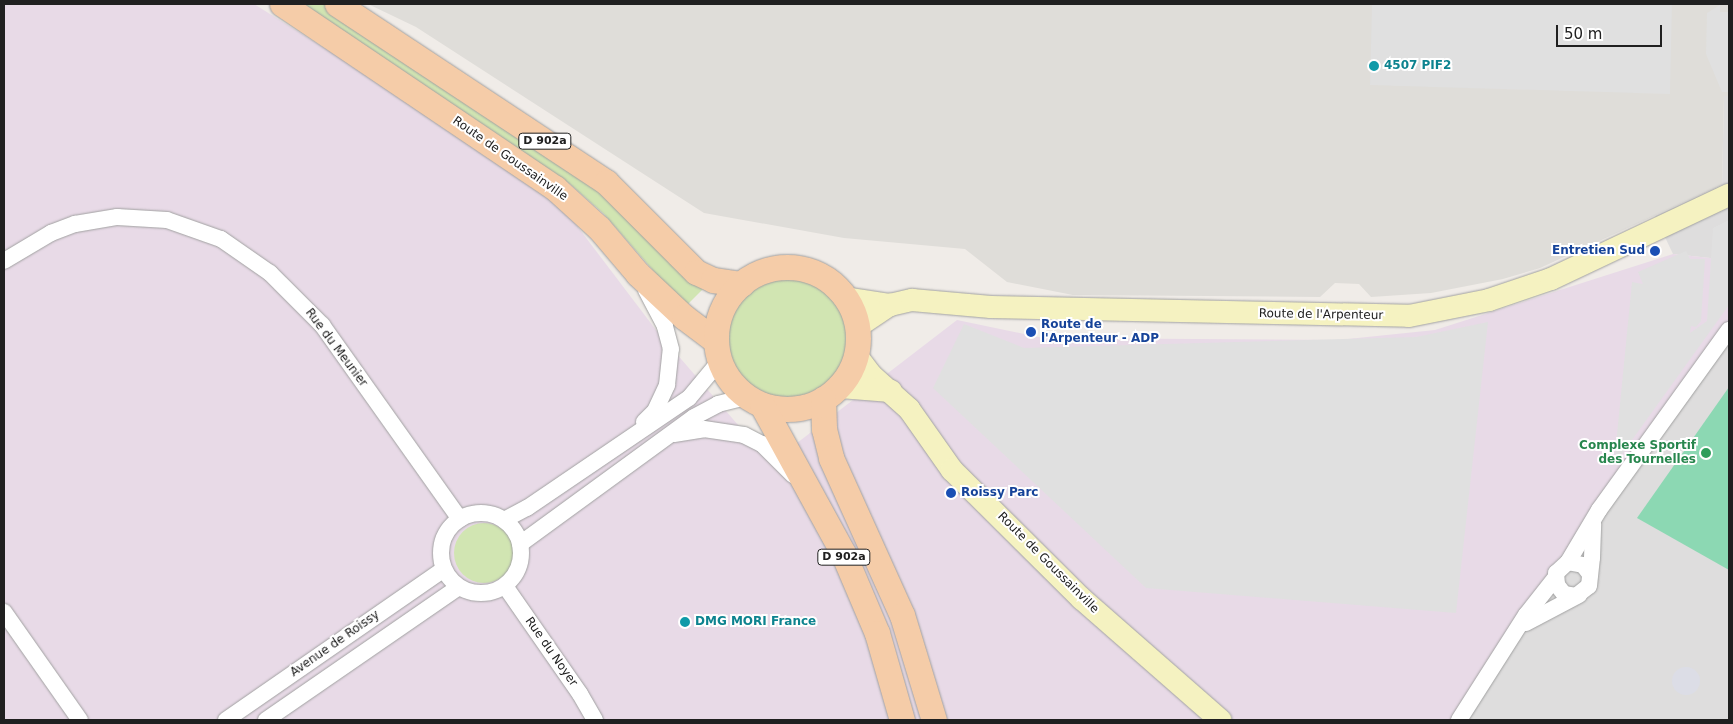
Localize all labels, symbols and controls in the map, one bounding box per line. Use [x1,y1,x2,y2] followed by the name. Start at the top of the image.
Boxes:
[1558,15,1664,47] scale bar
[1564,25,1602,43] text: 50 m
[1384,59,1451,73] place label: 4507 PIF2
[1368,60,1380,72] marker: 4507 PIF2
[450,114,570,204] street label: Route de Goussainville
[518,132,572,150] road number: D 902a
[1552,244,1645,258] place label: Entretien Sud
[1649,245,1661,257] marker: Entretien Sud
[302,306,370,390] street label: Rue du Meunier
[1259,307,1383,323] street label: Route de l'Arpenteur
[1041,318,1159,346] place label: Route de l'Arpenteur - ADP
[1025,326,1037,338] marker: Route de l'Arpenteur - ADP
[1579,439,1696,467] place label: Complexe Sportif des Tournelles
[1700,447,1712,459] marker: Complexe Sportif des Tournelles
[961,486,1038,500] place label: Roissy Parc
[945,487,957,499] marker: Roissy Parc
[994,509,1102,617] street label: Route de Goussainville
[816,548,872,566] road number: D 902a
[288,608,382,680] street label: Avenue de Roissy
[522,615,580,689] street label: Rue du Noyer
[695,615,816,629] place label: DMG MORI France
[679,616,691,628] marker: DMG MORI France

